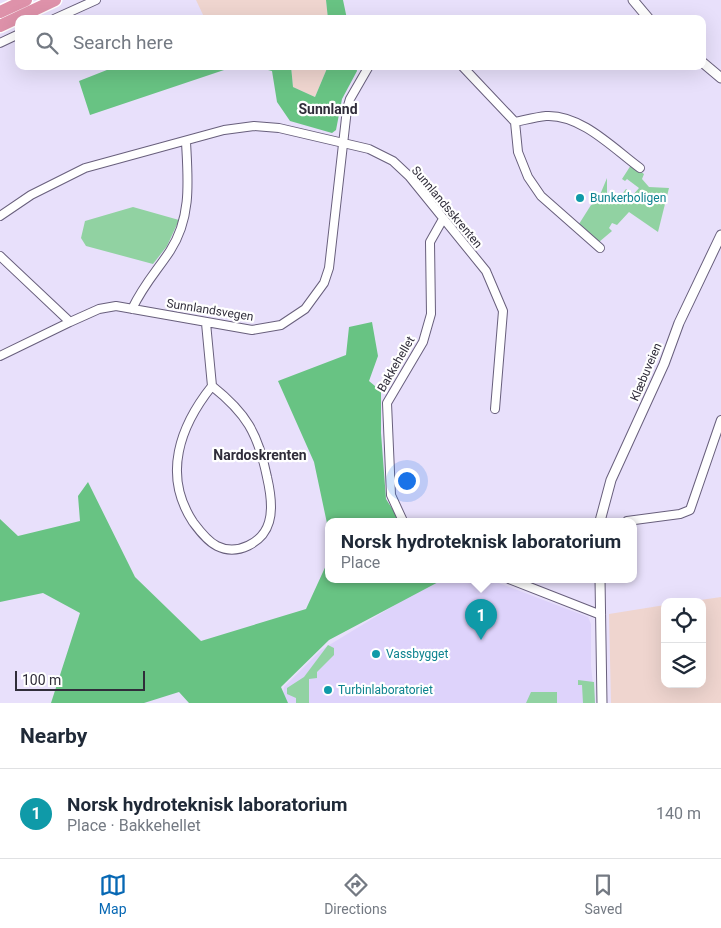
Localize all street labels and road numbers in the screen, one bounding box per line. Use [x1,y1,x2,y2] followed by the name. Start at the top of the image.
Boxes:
[409,163,485,251] street label: Sunnlandsskrenten
[166,296,254,324] street label: Sunnlandsvegen
[375,334,417,394] street label: Bakkehellet
[627,341,665,403] street label: Klæbuveien

